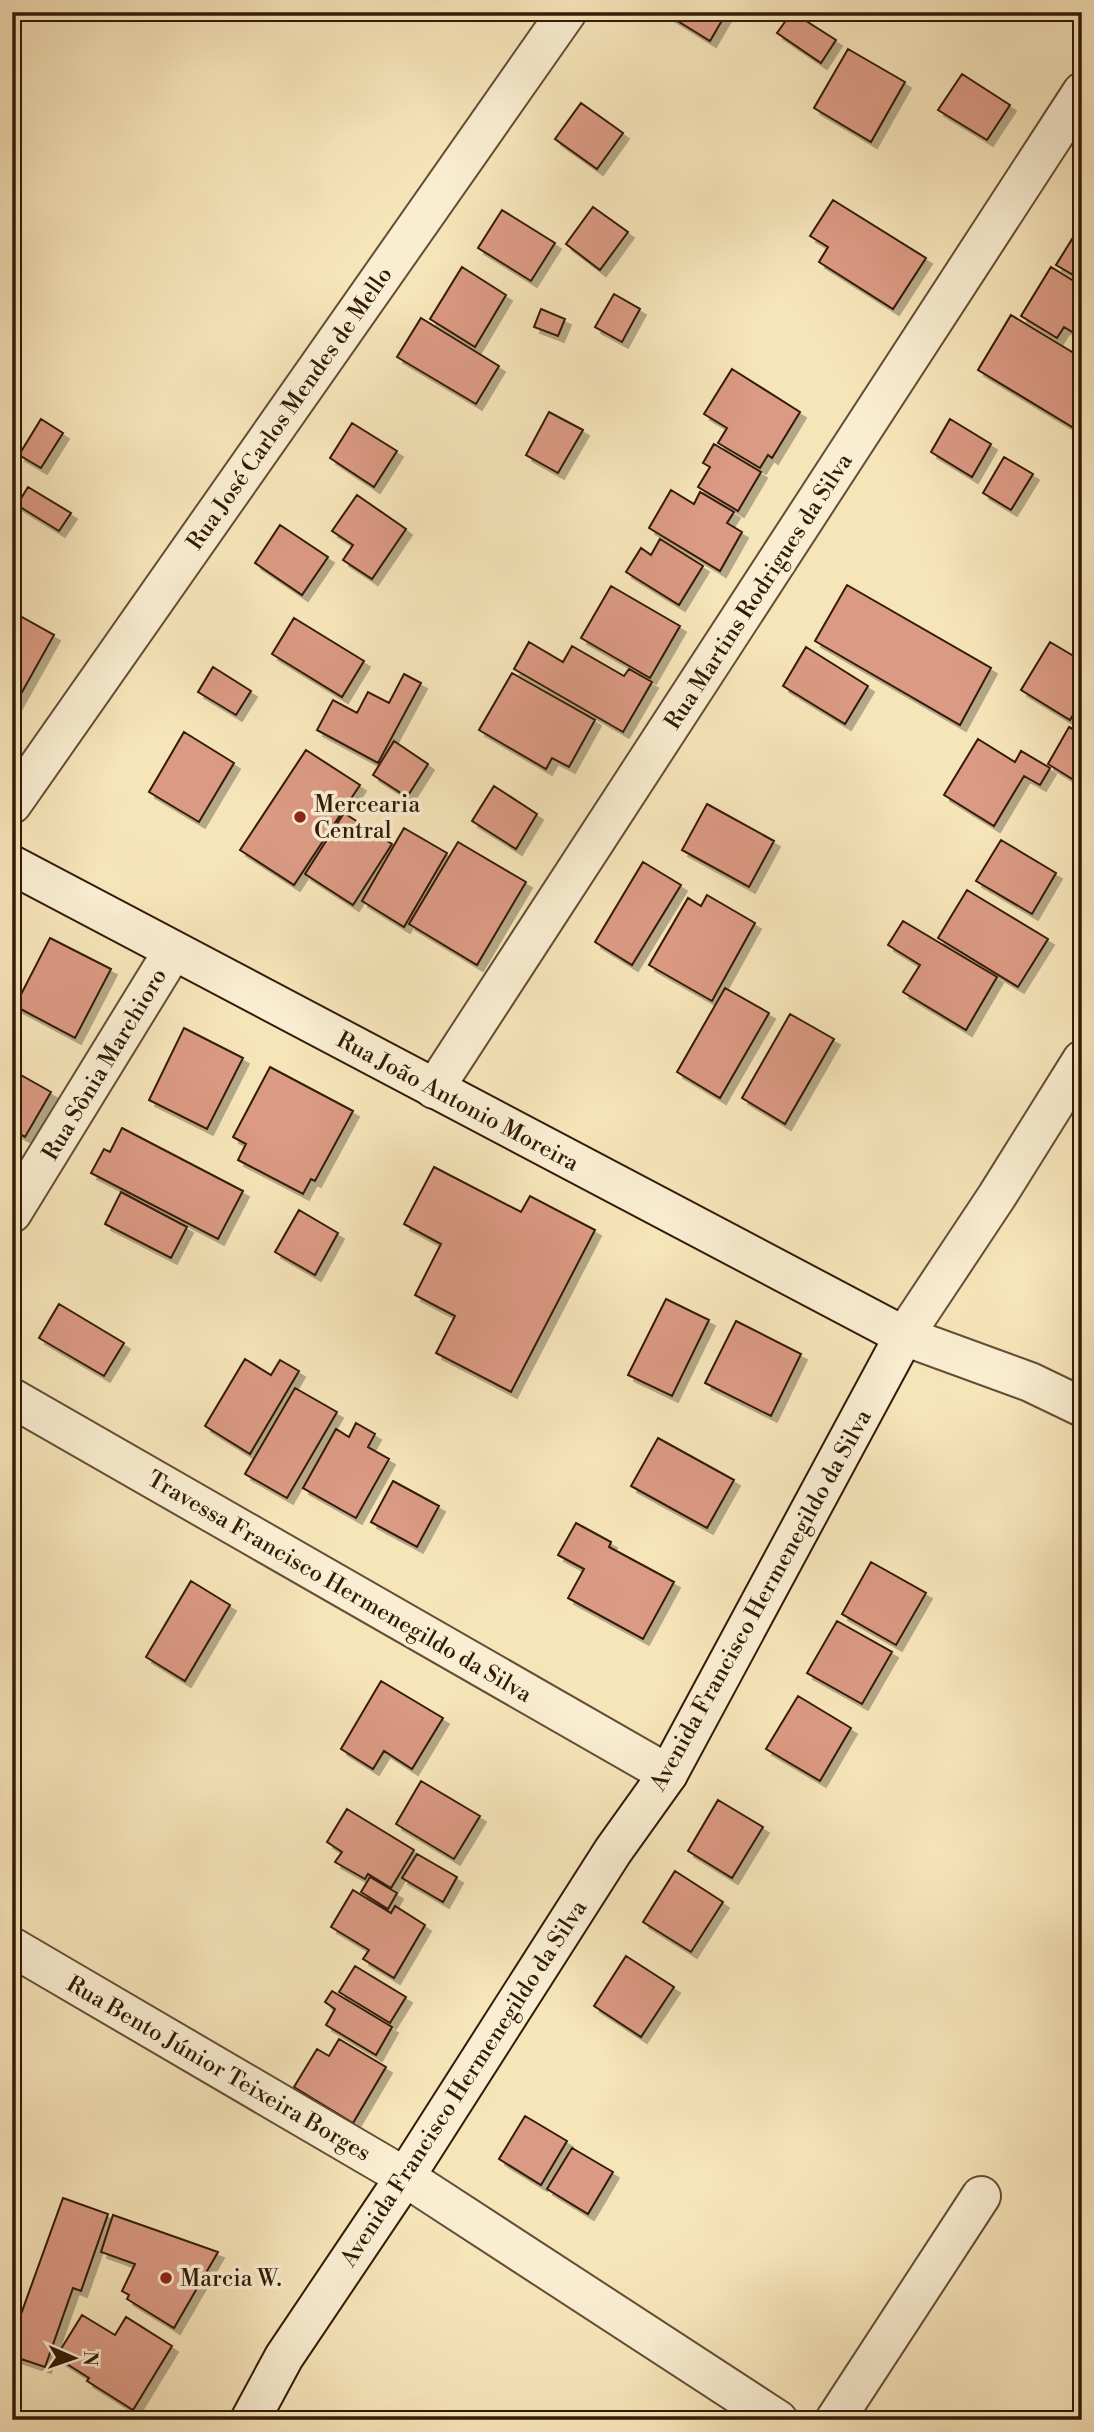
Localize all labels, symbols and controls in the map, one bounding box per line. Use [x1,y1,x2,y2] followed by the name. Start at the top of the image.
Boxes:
[181,262,399,556] street label: Rua José Carlos Mendes de Mello
[659,448,859,735] street label: Rua Martins Rodrigues da Silva
[314,791,420,845] place label: Mercearia Central
[292,809,308,825] marker: Mercearia Central
[36,963,173,1166] street label: Rua Sônia Marchioro
[332,1026,584,1178] street label: Rua João Antonio Moreira
[644,1405,878,1797] street label: Avenida Francisco Hermenegildo da Silva
[142,1465,537,1709] street label: Travessa Francisco Hermenegildo da Silva
[334,1895,593,2273] street label: Avenida Francisco Hermenegildo da Silva
[62,1970,375,2168] street label: Rua Bento Júnior Teixeira Borges
[180,2265,282,2293] place label: Marcia W.
[158,2270,174,2286] marker: Marcia W.
[38,2324,108,2394] north arrow
[78,2351,102,2366] text: N

